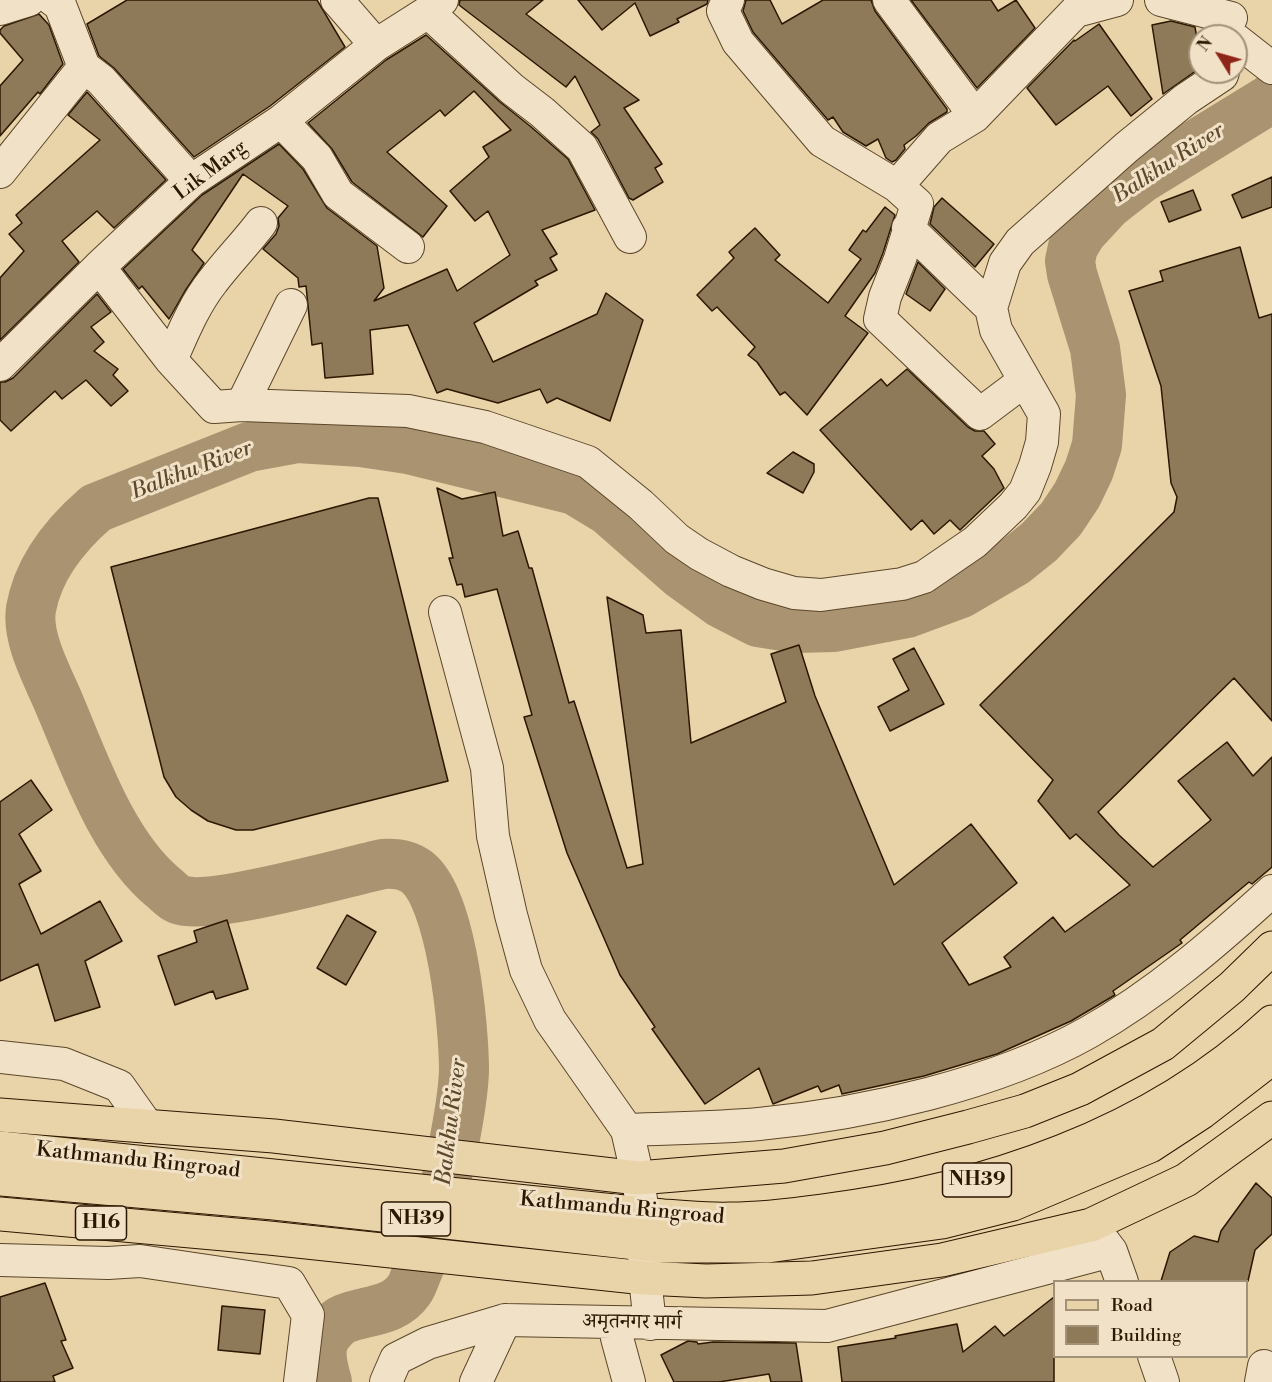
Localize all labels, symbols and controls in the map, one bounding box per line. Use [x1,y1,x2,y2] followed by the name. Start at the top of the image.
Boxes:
[1188,24,1248,84] north arrow
[1193,33,1217,55] text: N
[1108,118,1230,210] water label: Balkhu River
[169,135,253,207] street label: Lik Marg
[128,436,256,506] water label: Balkhu River
[431,1057,473,1187] water label: Balkhu River
[35,1138,241,1184] street label: Kathmandu Ringroad
[942,1163,1012,1197] road number: NH39
[519,1188,725,1230] street label: Kathmandu Ringroad
[382,1202,450,1236] road number: NH39
[76,1206,126,1240] road number: H16
[1053,1280,1248,1358] legend
[1111,1294,1153,1317] text: Road
[582,1310,682,1336] street label: अमृतनगर मार्ग
[1111,1324,1181,1347] text: Building

